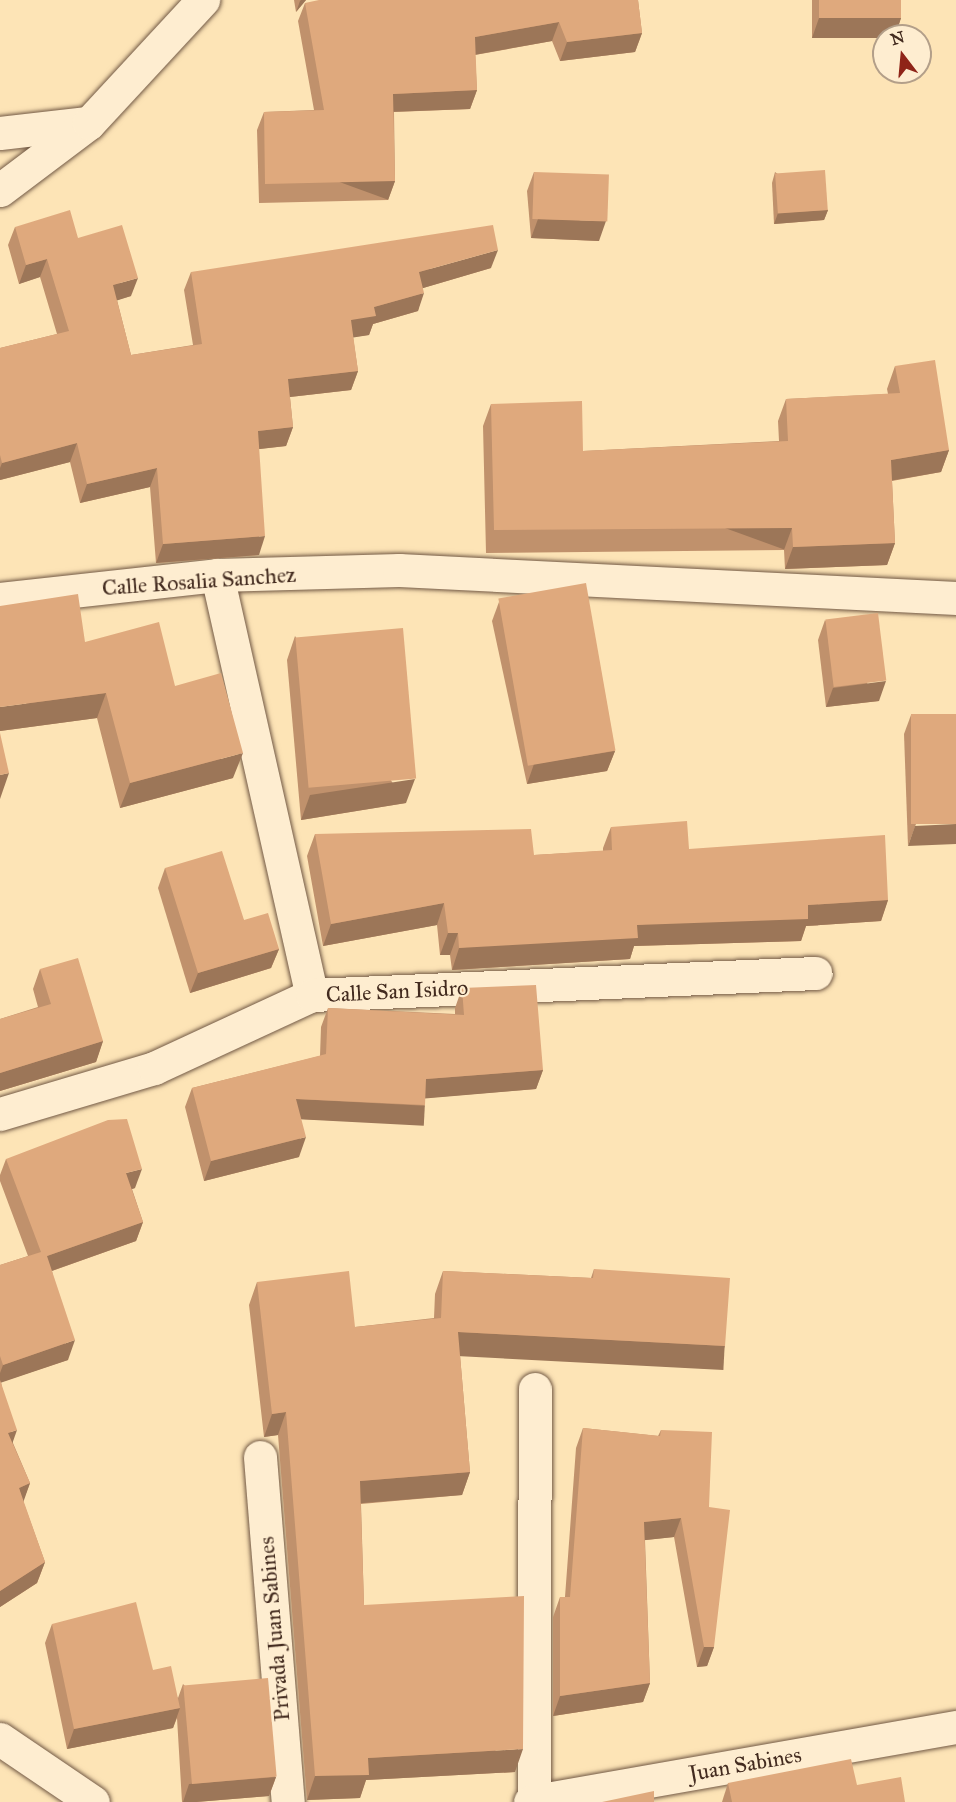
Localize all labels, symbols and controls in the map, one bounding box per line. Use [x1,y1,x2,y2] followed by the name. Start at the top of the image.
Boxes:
[872,24,932,84] north arrow
[888,27,907,49] text: N
[101,561,297,601] street label: Calle Rosalia Sanchez
[325,974,469,1008] street label: Calle San Isidro
[253,1536,295,1722] street label: Privada Juan Sabines
[687,1741,803,1787] street label: Juan Sabines

